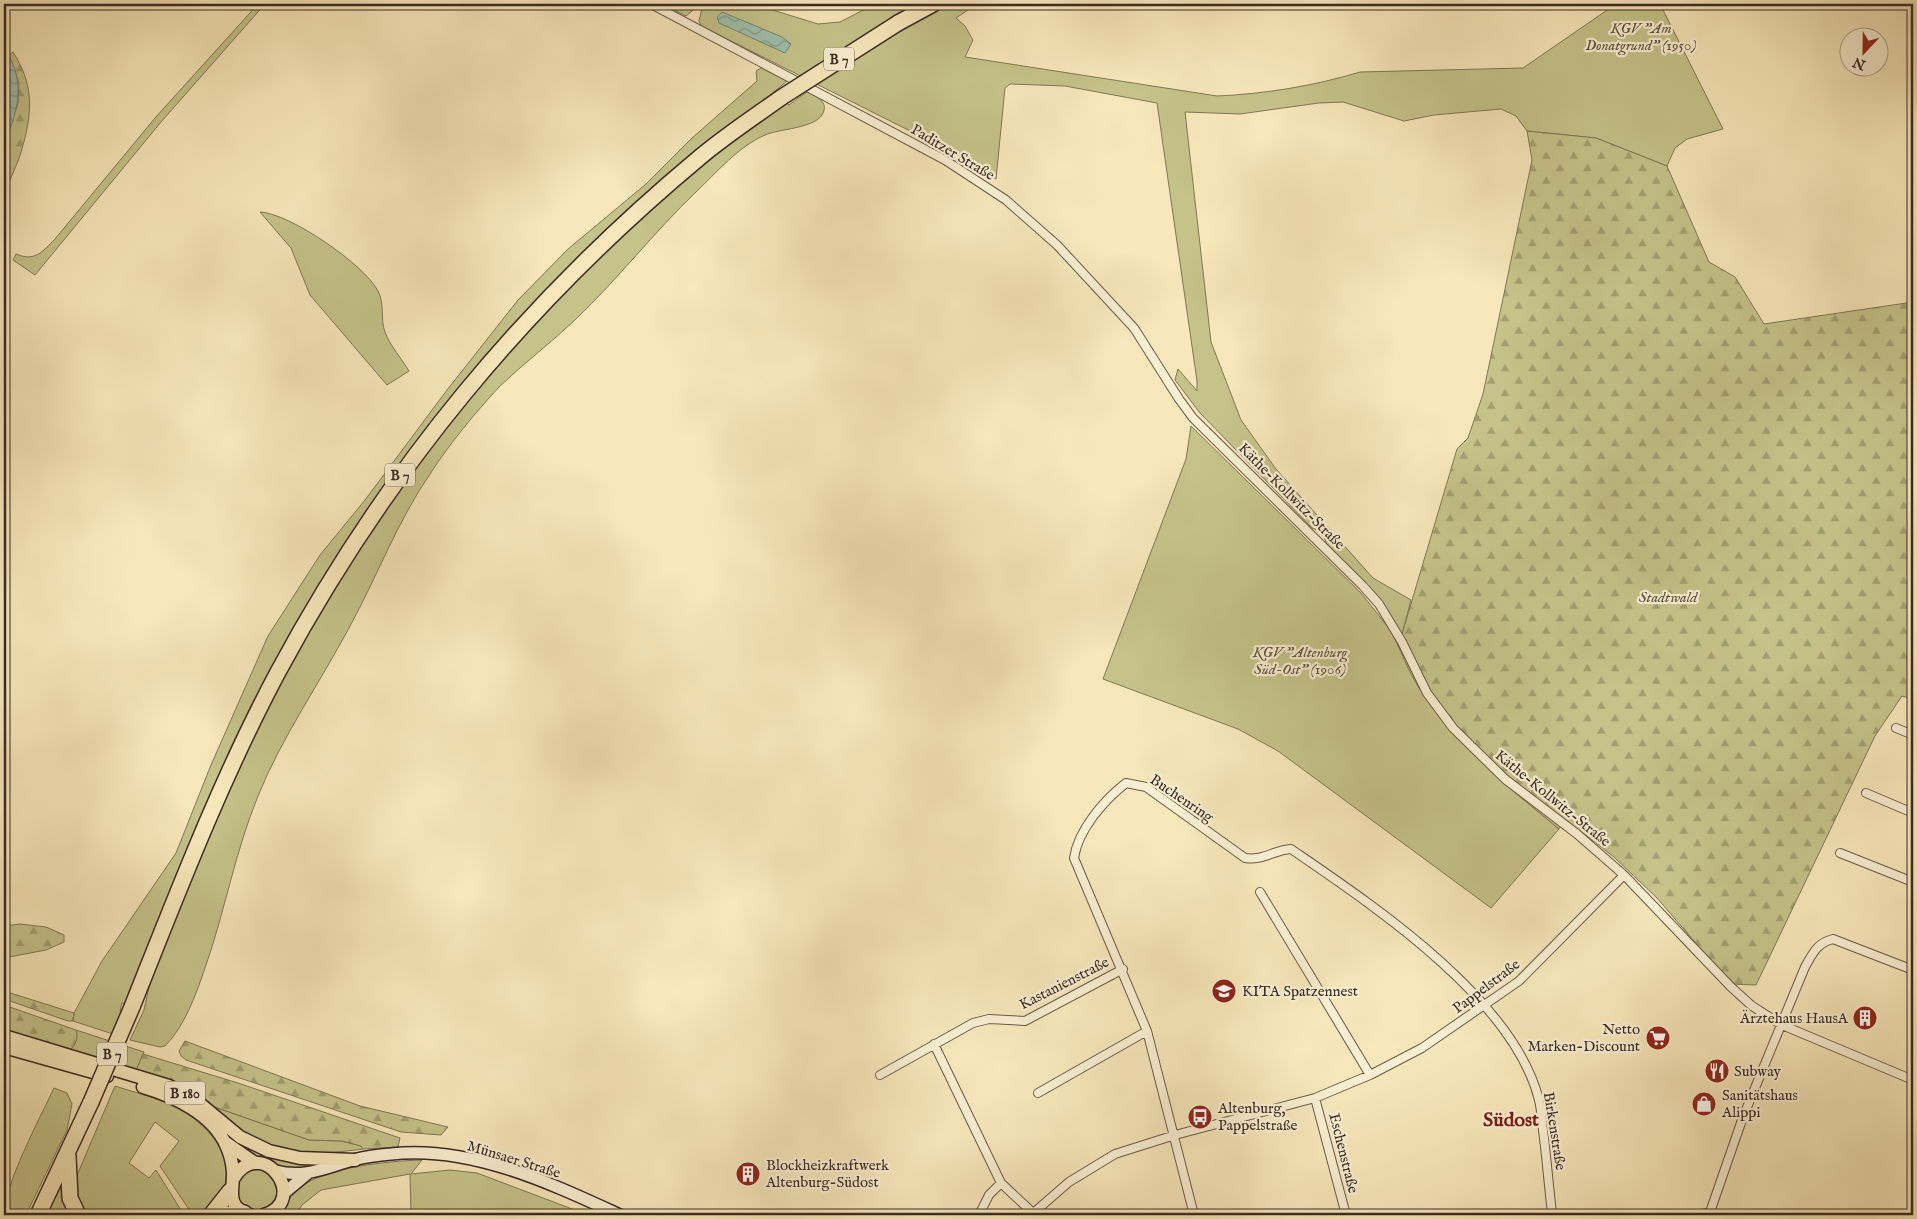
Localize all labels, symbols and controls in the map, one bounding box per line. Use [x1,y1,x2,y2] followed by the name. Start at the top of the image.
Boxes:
[1585,19,1697,56] park label: KGV "Am Donatgrund" (1950)
[1840,28,1890,78] north arrow
[824,48,854,70] road number: B 7
[1851,53,1869,74] text: N
[907,120,998,185] street label: Paditzer Straße
[1234,439,1349,554] street label: Käthe-Kollwitz-Straße
[385,464,415,486] road number: B 7
[1639,588,1698,607] park label: Stadtwald
[1252,643,1349,679] park label: KGV "Altenburg Süd-Ost" (1906)
[1491,746,1614,851] street label: Käthe-Kollwitz-Straße
[1146,770,1218,827] street label: Buchenring
[1016,953,1112,1014] street label: Kastanienstraße
[1449,955,1524,1018] street label: Pappelstraße
[1211,978,1237,1004] school or university icon: KITA Spatzennest
[1242,982,1358,1001] place label: KITA Spatzennest
[1852,1005,1878,1031] building icon: Ärztehaus HausA
[1739,1009,1849,1028] place label: Ärztehaus HausA
[1528,1020,1640,1056] place label: Netto Marken-Discount
[1645,1025,1671,1051] supermarket icon: Netto Marken-Discount
[97,1042,127,1066] road number: B 7
[1704,1058,1730,1084] restaurant icon: Subway
[1734,1062,1781,1081] place label: Subway
[165,1082,205,1104] road number: B 180
[1721,1086,1798,1122] place label: Sanitätshaus Alippi
[1539,1090,1570,1172] street label: Birkenstraße
[1691,1091,1717,1117] shop icon: Sanitätshaus Alippi
[1217,1099,1297,1135] place label: Altenburg, Pappelstraße
[1187,1104,1213,1130] bus stop icon: Altenburg, Pappelstraße
[1483,1108,1539,1133] district label: Südost
[1324,1111,1363,1195] street label: Eschenstraße
[465,1136,563,1183] street label: Münsaer Straße
[765,1156,890,1192] place label: Blockheizkraftwerk Altenburg-Südost
[735,1161,761,1187] building icon: Blockheizkraftwerk Altenburg-Südost

